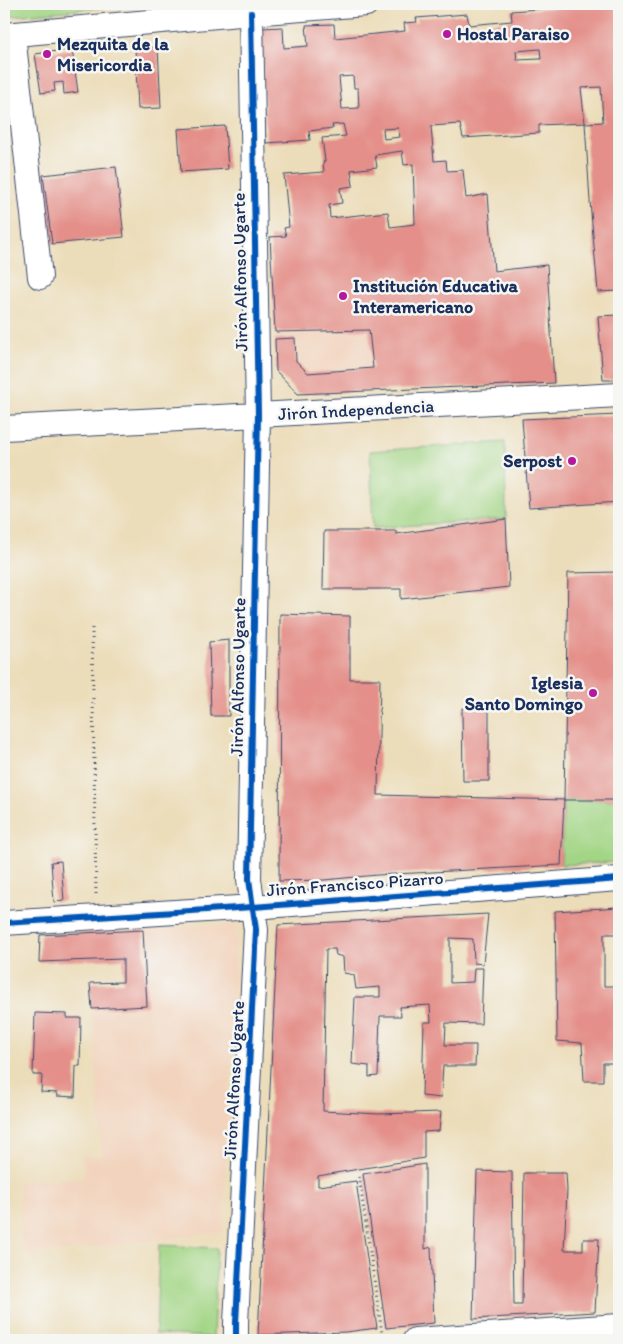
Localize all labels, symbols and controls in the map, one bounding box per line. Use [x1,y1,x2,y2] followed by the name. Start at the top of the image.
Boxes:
[457,23,569,45] place label: Hostal Paraiso
[441,28,453,40] marker: Hostal Paraiso
[57,33,169,76] place label: Mezquita de la Misericordia
[41,48,53,60] marker: Mezquita de la Misericordia
[228,192,252,352] street label: Jirón Alfonso Ugarte
[353,275,519,318] place label: Institución Educativa Interamericano
[337,290,349,302] marker: Institución Educativa Interamericano
[277,395,435,425] street label: Jirón Independencia
[503,450,562,472] place label: Serpost
[566,455,578,467] marker: Serpost
[226,597,250,757] street label: Jirón Alfonso Ugarte
[465,672,584,715] place label: Iglesia Santo Domingo
[587,687,599,699] marker: Iglesia Santo Domingo
[266,867,444,901] street label: Jirón Francisco Pizarro
[219,1000,249,1160] street label: Jirón Alfonso Ugarte

